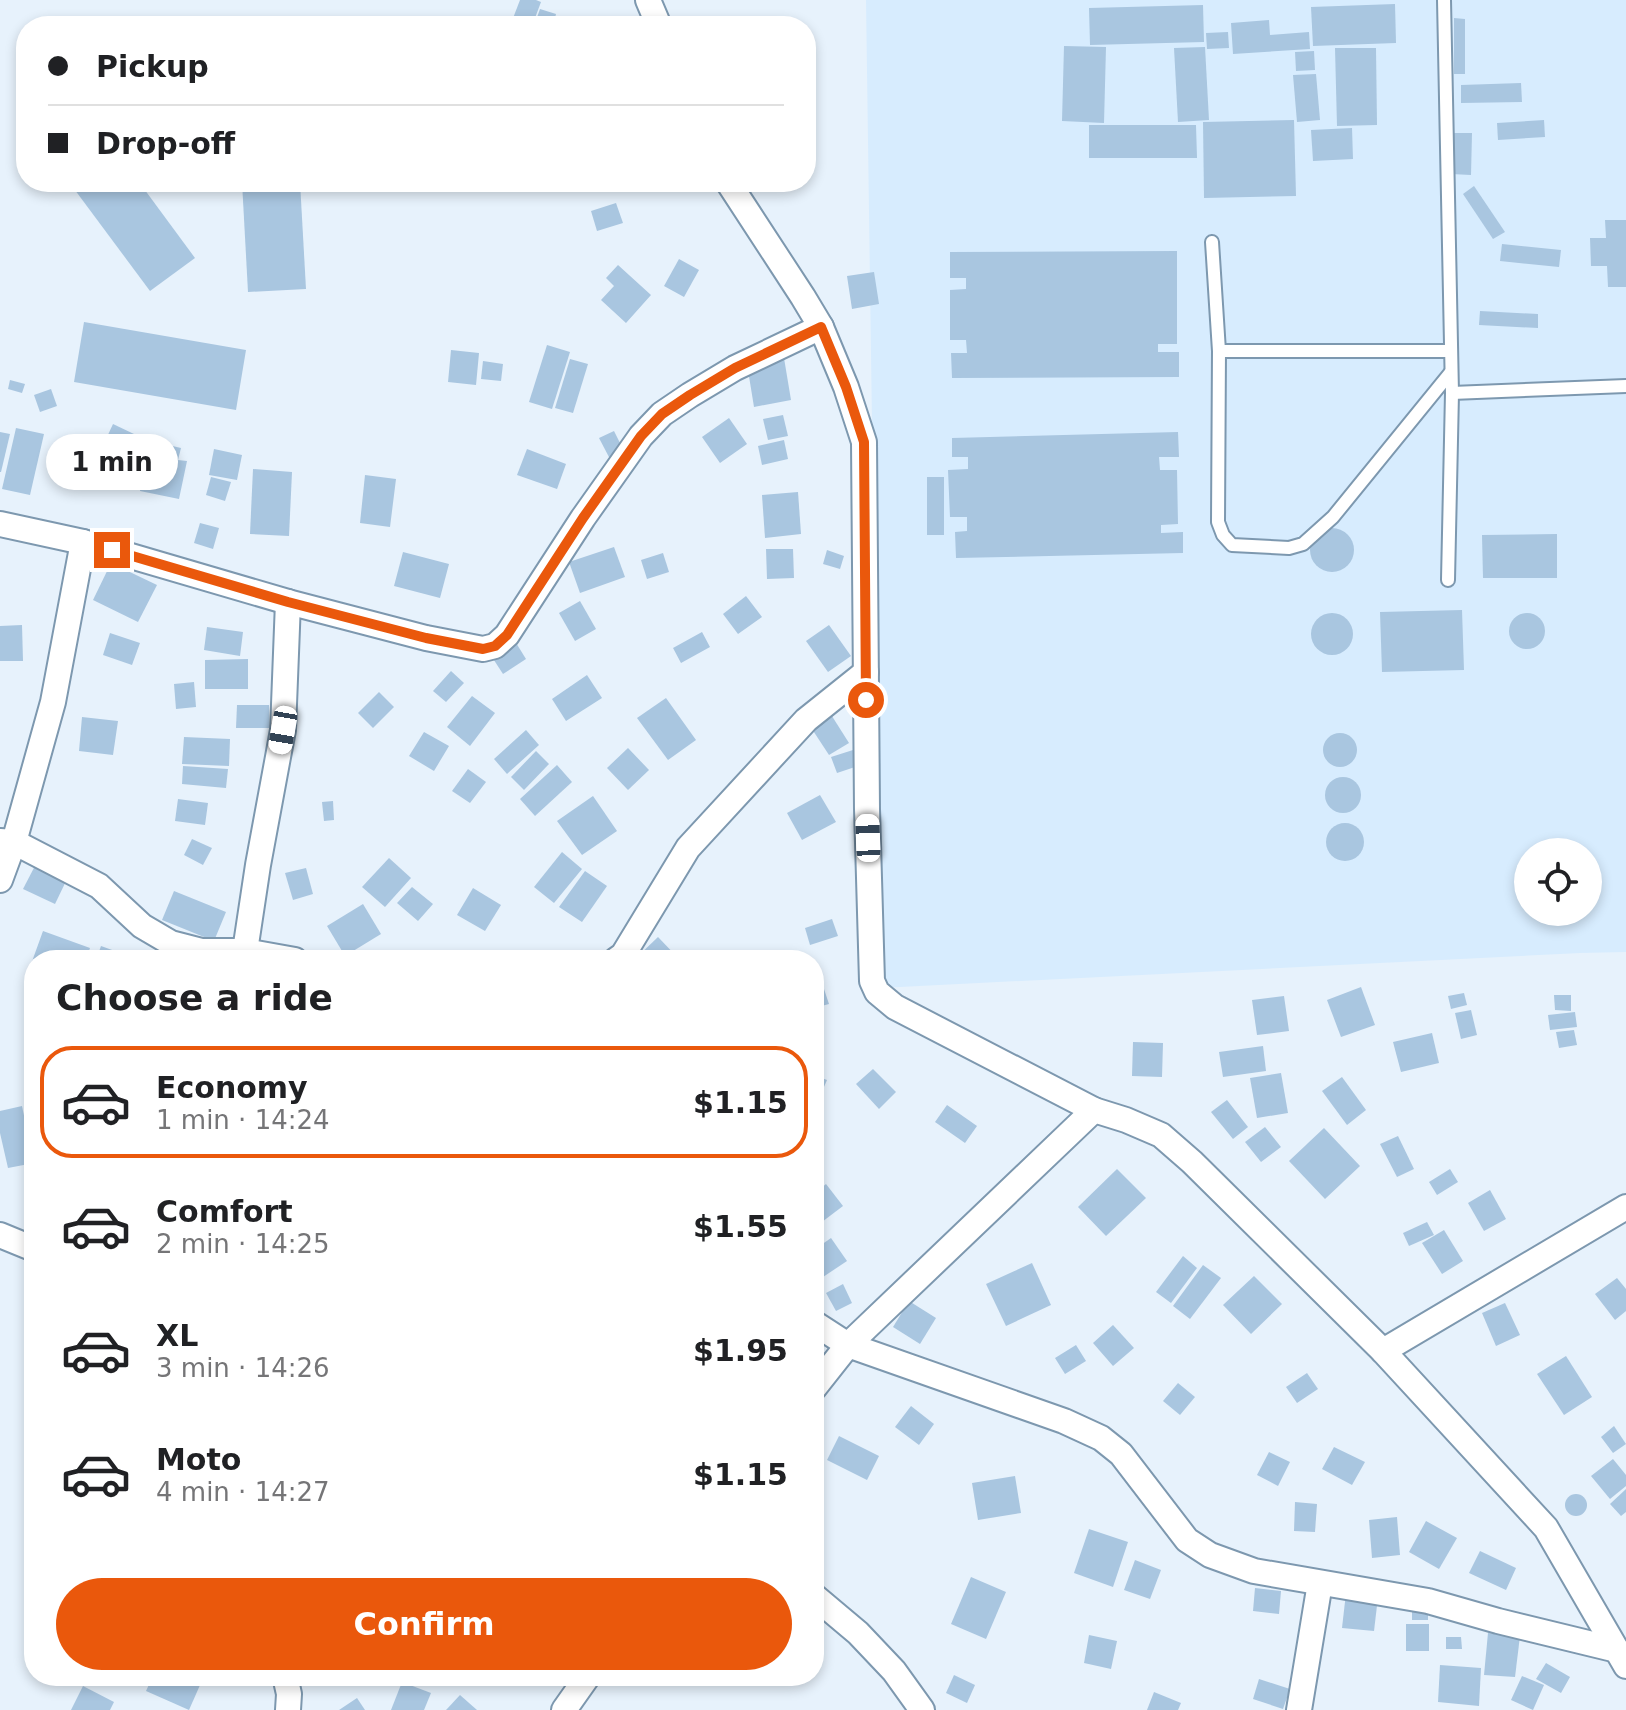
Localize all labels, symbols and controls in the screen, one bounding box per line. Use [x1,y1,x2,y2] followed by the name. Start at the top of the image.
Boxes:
[96,49,209,84] text: Pickup
[96,126,235,161] text: Drop-off
[46,434,178,490] callout: 1 min
[71,447,153,477] text: 1 min
[94,532,130,568] route end
[848,682,884,718] route start
[267,704,299,756] car
[855,814,881,862] car
[1514,838,1602,926] map controls
[1514,838,1602,926] button: locate
[56,977,333,1018] text: Choose a ride
[60,1066,132,1138] icon: car
[156,1070,308,1105] text: Economy
[693,1085,788,1120] text: $1.15
[156,1105,330,1135] text: 1 min · 14:24
[60,1190,132,1262] icon: car
[156,1194,293,1229] text: Comfort
[693,1209,788,1244] text: $1.55
[156,1229,330,1259] text: 2 min · 14:25
[60,1314,132,1386] icon: car
[156,1318,198,1353] text: XL
[693,1333,788,1368] text: $1.95
[156,1353,330,1383] text: 3 min · 14:26
[60,1438,132,1510] icon: car
[156,1442,241,1477] text: Moto
[693,1457,788,1492] text: $1.15
[156,1477,330,1507] text: 4 min · 14:27
[56,1578,792,1670] button: Confirm

